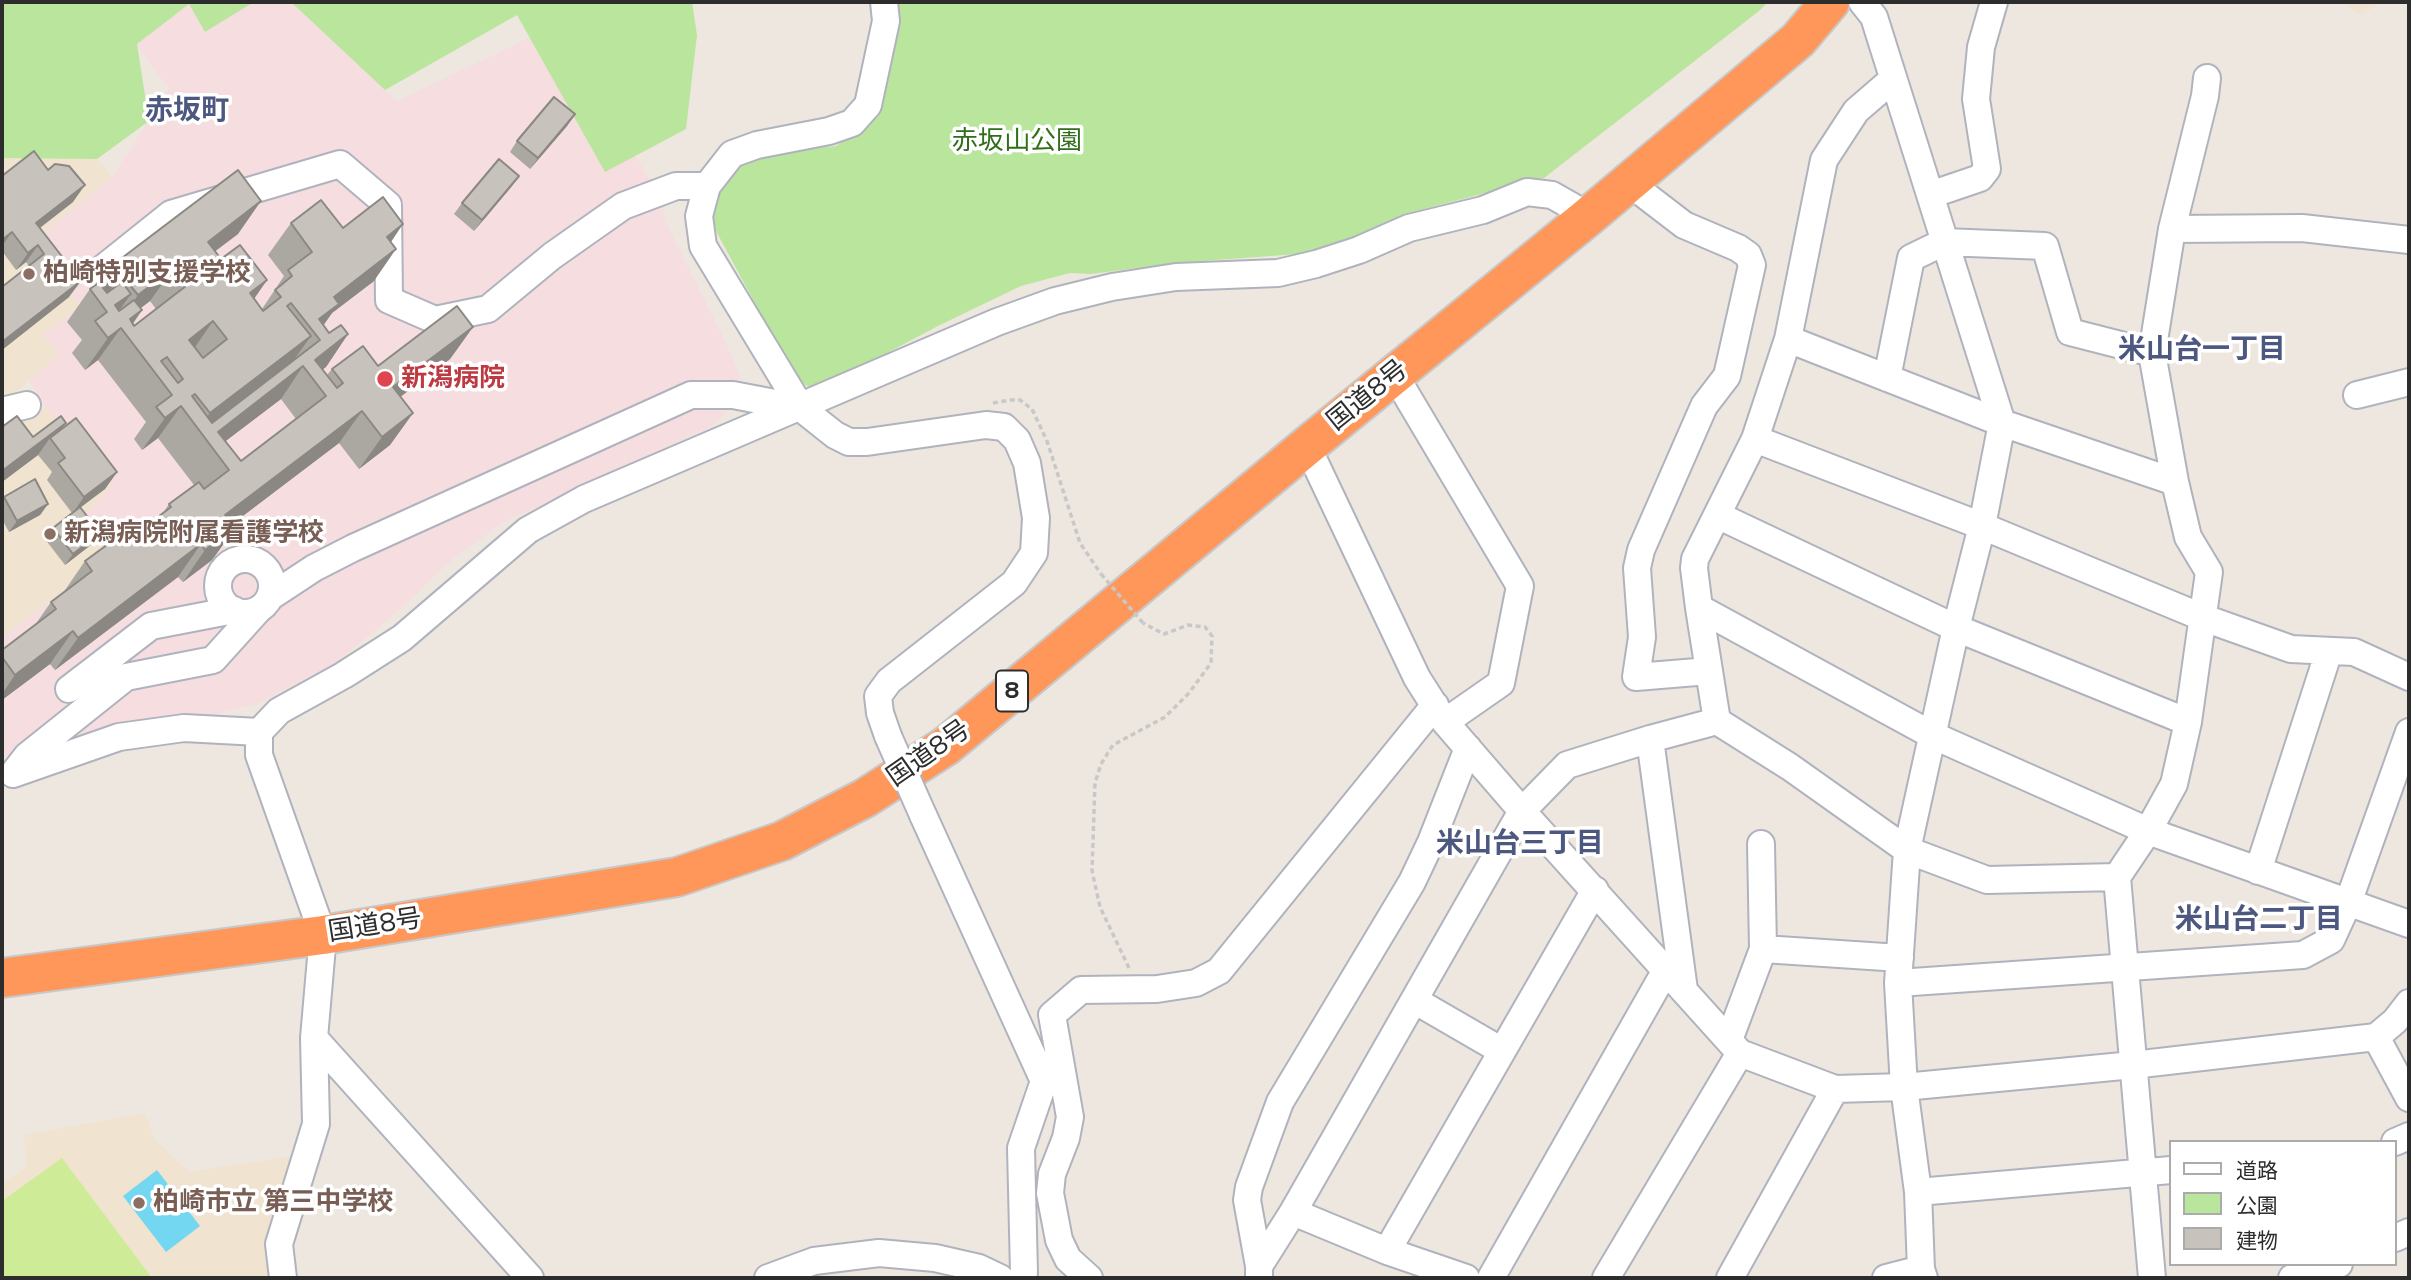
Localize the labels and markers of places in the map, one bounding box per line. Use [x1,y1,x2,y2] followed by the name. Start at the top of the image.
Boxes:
[43,258,251,290] place label: 柏崎特別支援学校
[21,266,37,282] marker: 柏崎特別支援学校
[401,363,505,395] place label: 新潟病院
[375,369,395,389] marker: 新潟病院
[64,518,324,550] place label: 新潟病院附属看護学校
[42,526,58,542] marker: 新潟病院附属看護学校
[153,1187,394,1219] place label: 柏崎市立 第三中学校
[131,1195,147,1211] marker: 柏崎市立 第三中学校

